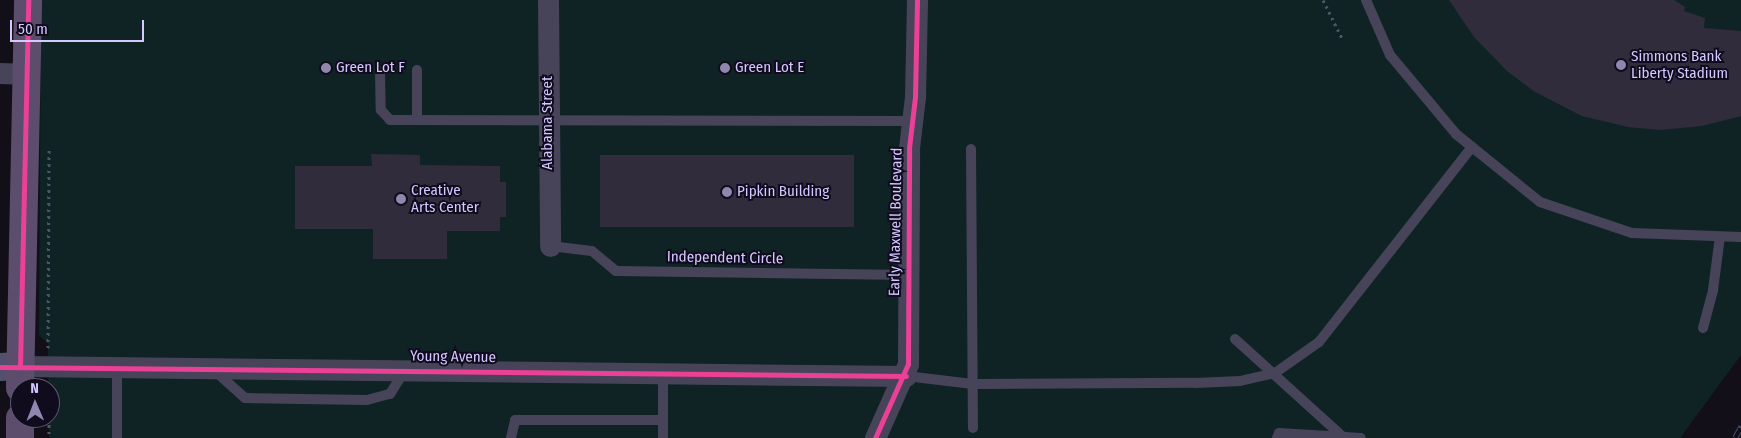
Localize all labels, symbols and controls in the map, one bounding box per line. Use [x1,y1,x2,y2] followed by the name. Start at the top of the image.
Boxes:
[12,10,146,42] scale bar
[18,20,48,38] text: 50 m
[1631,47,1728,82] place label: Simmons Bank Liberty Stadium
[336,59,405,77] place label: Green Lot F
[735,59,804,77] place label: Green Lot E
[1615,59,1627,71] marker: Simmons Bank Liberty Stadium
[320,62,332,74] marker: Green Lot F
[719,62,731,74] marker: Green Lot E
[539,76,557,170] street label: Alabama Street
[886,148,906,296] street label: Early Maxwell Boulevard
[411,181,479,216] place label: Creative Arts Center
[737,183,829,201] place label: Pipkin Building
[721,186,733,198] marker: Pipkin Building
[395,193,407,205] marker: Creative Arts Center
[667,248,783,268] street label: Independent Circle
[410,347,496,367] street label: Young Avenue
[10,378,60,428] north arrow
[30,380,39,397] text: N

